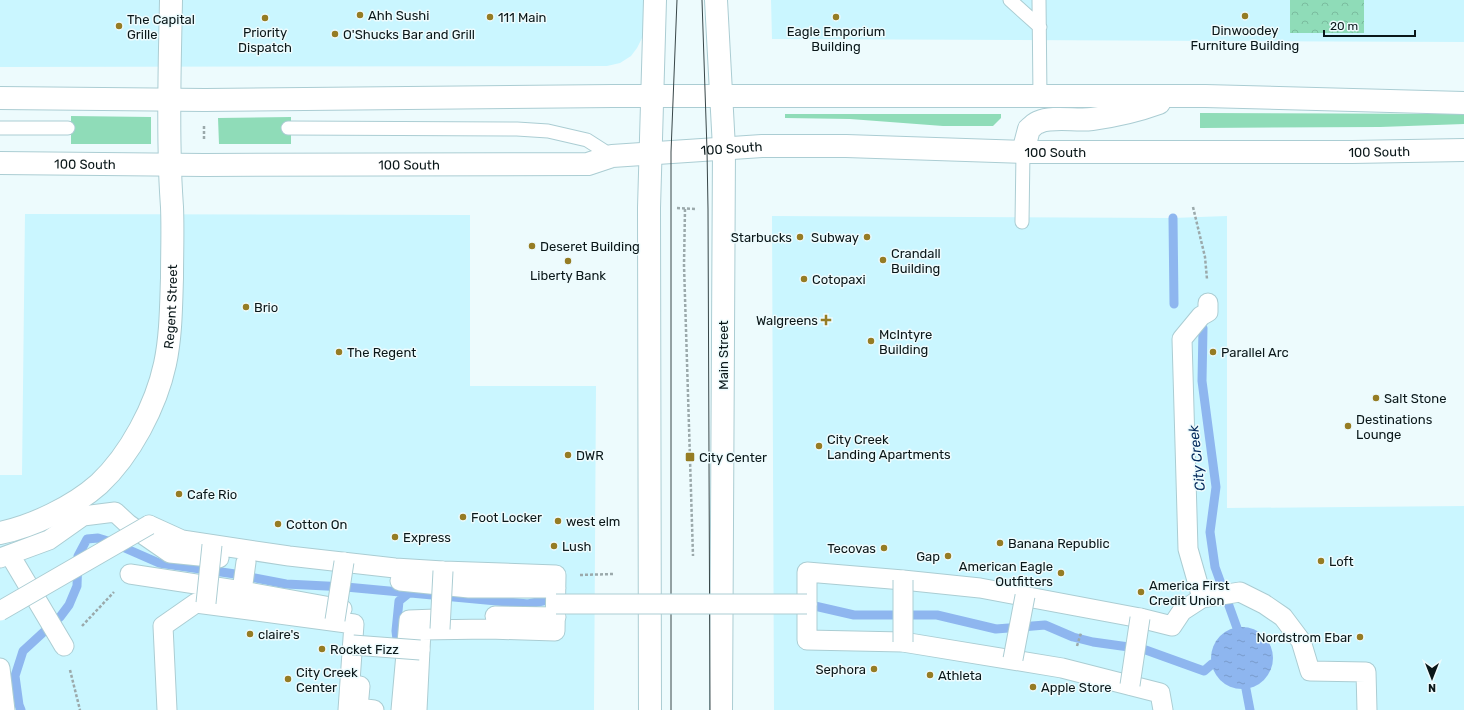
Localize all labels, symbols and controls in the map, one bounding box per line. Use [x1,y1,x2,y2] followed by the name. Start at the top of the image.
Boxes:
[368,8,429,23] place label: Ahh Sushi
[355,10,365,20] marker: Ahh Sushi
[498,10,546,25] place label: 111 Main
[1240,11,1250,21] marker: Dinwoodey Furniture Building
[127,12,195,42] place label: The Capital Grille
[485,12,495,22] marker: 111 Main
[831,12,841,22] marker: Eagle Emporium Building
[1324,12,1415,38] scale bar
[260,13,270,23] marker: Priority Dispatch
[1330,19,1358,33] text: 20 m
[114,21,124,31] marker: The Capital Grille
[1191,23,1299,54] place label: Dinwoodey Furniture Building
[787,24,885,55] place label: Eagle Emporium Building
[238,25,292,55] place label: Priority Dispatch
[343,27,475,42] place label: O'Shucks Bar and Grill
[330,29,340,39] marker: O'Shucks Bar and Grill
[700,139,763,158] street label: 100 South
[1348,143,1410,160] street label: 100 South
[1024,145,1086,160] street label: 100 South
[54,156,116,172] street label: 100 South
[378,157,440,172] street label: 100 South
[731,230,792,245] place label: Starbucks
[811,230,859,245] place label: Subway
[795,232,805,242] marker: Starbucks
[862,232,872,242] marker: Subway
[540,239,640,255] place label: Deseret Building
[527,241,537,251] marker: Deseret Building
[891,246,941,277] place label: Crandall Building
[878,255,888,265] marker: Crandall Building
[563,256,573,266] marker: Liberty Bank
[160,264,180,350] street label: Regent Street
[530,268,606,283] place label: Liberty Bank
[812,272,866,287] place label: Cotopaxi
[799,274,809,284] marker: Cotopaxi
[254,300,278,315] place label: Brio
[241,302,251,312] marker: Brio
[756,313,818,329] place label: Walgreens
[821,315,831,325] marker: Walgreens
[716,320,731,390] street label: Main Street
[879,327,932,358] place label: McIntyre Building
[866,336,876,346] marker: McIntyre Building
[347,345,416,361] place label: The Regent
[1221,345,1289,360] place label: Parallel Arc
[334,347,344,357] marker: The Regent
[1208,347,1218,357] marker: Parallel Arc
[1384,391,1446,406] place label: Salt Stone
[1371,393,1381,403] marker: Salt Stone
[1356,412,1433,443] place label: Destinations Lounge
[1343,421,1353,431] marker: Destinations Lounge
[1185,423,1209,492] water label: City Creek
[827,432,951,463] place label: City Creek Landing Apartments
[814,441,824,451] marker: City Creek Landing Apartments
[576,448,604,463] place label: DWR
[563,450,573,460] marker: DWR
[699,450,767,465] place label: City Center
[684,451,696,463] marker: City Center
[187,487,237,502] place label: Cafe Rio
[174,489,184,499] marker: Cafe Rio
[471,510,542,525] place label: Foot Locker
[458,512,468,522] marker: Foot Locker
[566,514,620,529] place label: west elm
[553,516,563,526] marker: west elm
[286,517,347,532] place label: Cotton On
[273,519,283,529] marker: Cotton On
[403,530,451,545] place label: Express
[390,532,400,542] marker: Express
[1008,536,1110,551] place label: Banana Republic
[995,538,1005,548] marker: Banana Republic
[562,539,591,554] place label: Lush
[549,541,559,551] marker: Lush
[827,541,876,556] place label: Tecovas
[879,543,889,553] marker: Tecovas
[916,549,940,564] place label: Gap
[943,551,953,561] marker: Gap
[1329,554,1354,569] place label: Loft
[1316,556,1326,566] marker: Loft
[959,559,1053,589] place label: American Eagle Outfitters
[1056,568,1066,578] marker: American Eagle Outfitters
[1149,578,1230,608] place label: America First Credit Union
[1136,587,1146,597] marker: America First Credit Union
[258,627,300,642] place label: claire's
[245,629,255,639] marker: claire's
[1257,630,1352,645] place label: Nordstrom Ebar
[1355,632,1365,642] marker: Nordstrom Ebar
[330,642,399,657] place label: Rocket Fizz
[317,644,327,654] marker: Rocket Fizz
[1412,658,1452,698] north arrow
[815,662,866,677] place label: Sephora
[869,664,879,674] marker: Sephora
[296,665,358,695] place label: City Creek Center
[938,668,982,683] place label: Athleta
[925,670,935,680] marker: Athleta
[283,674,293,684] marker: City Creek Center
[1041,680,1112,695] place label: Apple Store
[1428,681,1436,694] text: N
[1028,682,1038,692] marker: Apple Store

